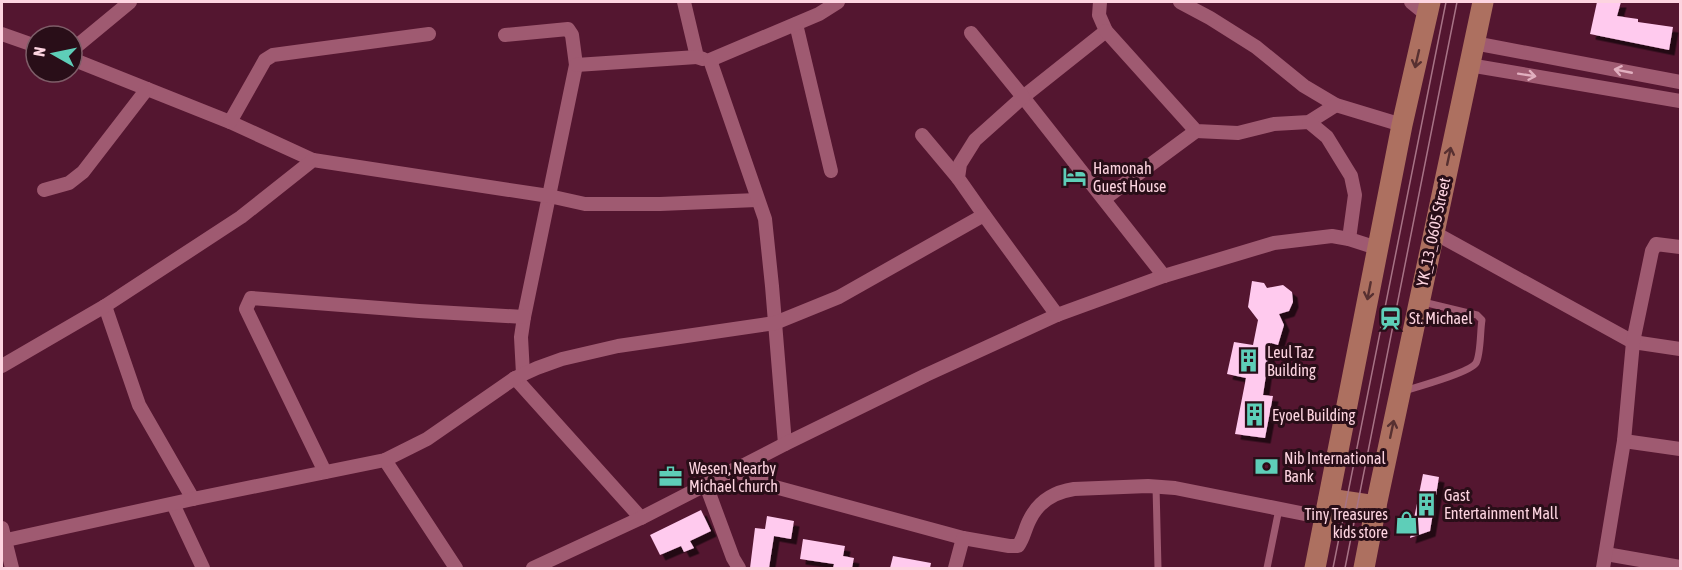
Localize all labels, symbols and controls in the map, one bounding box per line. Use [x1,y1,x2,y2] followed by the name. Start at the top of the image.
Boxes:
[24,24,84,84] north arrow
[30,46,49,58] text: N
[1411,48,1422,68] one-way arrow
[1614,65,1633,76] one-way arrow
[1516,69,1536,80] one-way arrow
[1444,146,1456,165] one-way arrow
[1093,159,1166,195] place label: Hamonah Guest House
[1062,164,1088,190] hotel icon: Hamonah Guest House
[1413,175,1453,288] street label: YK_13_0605 Street
[1363,280,1374,300] one-way arrow
[1378,305,1404,331] station icon: St. Michael
[1409,309,1473,327] place label: St. Michael
[1267,343,1316,380] place label: Leul Taz Building
[1236,348,1262,374] building icon: Leul Taz Building
[1241,402,1267,428] building icon: Eyoel Building
[1272,406,1356,425] place label: Eyoel Building
[1387,419,1398,439] one-way arrow
[1284,449,1386,485] place label: Nib International Bank
[1253,454,1279,480] bank icon: Nib International Bank
[689,459,778,495] place label: Wesen, Nearby Michael church
[658,464,684,490] office icon: Wesen, Nearby Michael church
[1444,486,1559,522] place label: Gast Entertainment Mall
[1413,491,1439,517] building icon: Gast Entertainment Mall
[1305,505,1388,541] place label: Tiny Treasures kids store
[1393,510,1419,536] shop icon: Tiny Treasures kids store

